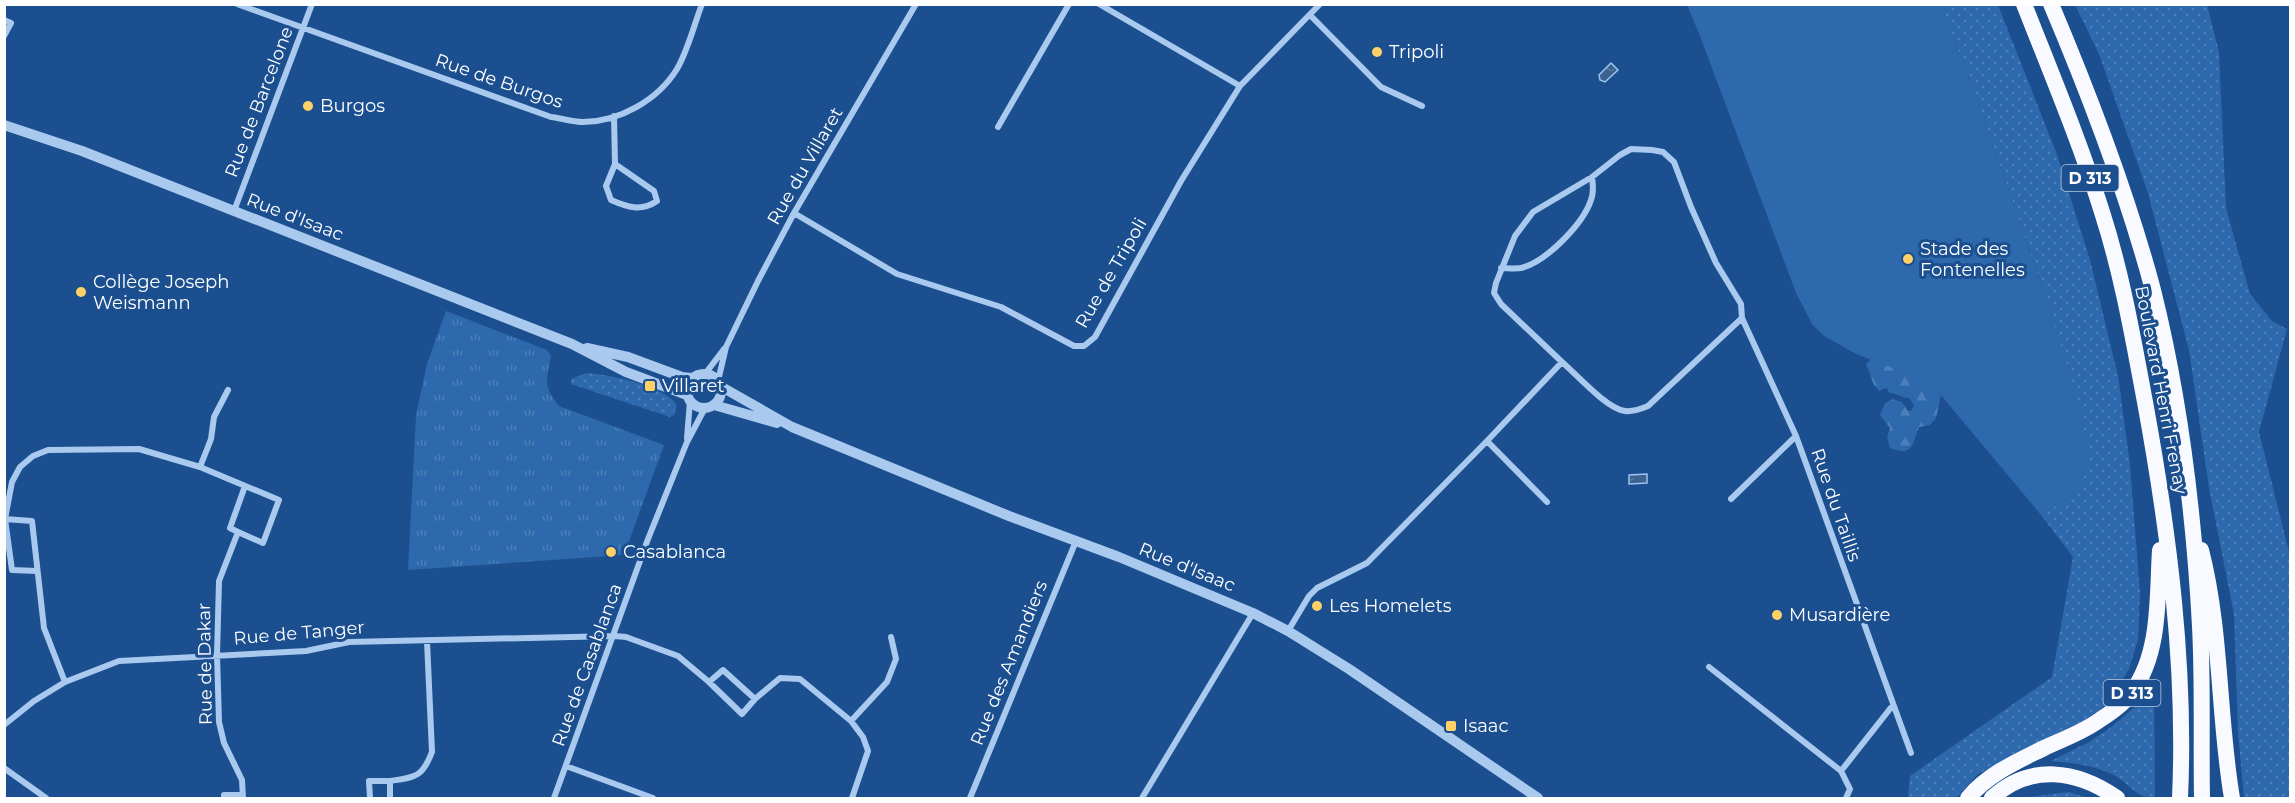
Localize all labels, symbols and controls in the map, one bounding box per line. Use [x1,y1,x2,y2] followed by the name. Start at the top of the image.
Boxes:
[220,23,298,180] street label: Rue de Barcelone
[1389,41,1444,63] place label: Tripoli
[1370,45,1384,59] marker: Tripoli
[432,49,566,113] street label: Rue de Burgos
[320,95,385,117] place label: Burgos
[301,99,315,113] marker: Burgos
[762,103,848,229] street label: Rue du Villaret
[2062,165,2118,191] road number: D 313
[243,188,347,246] street label: Rue d'Isaac
[1071,214,1151,332] street label: Rue de Tripoli
[1920,238,2025,281] place label: Stade des Fontenelles
[1901,252,1915,266] marker: Stade des Fontenelles
[93,271,229,314] place label: Collège Joseph Weismann
[2130,284,2192,496] street label: Boulevard Henri Frenay
[74,285,88,299] marker: Collège Joseph Weismann
[662,375,725,397] place label: Villaret
[643,379,657,393] marker: Villaret
[1806,445,1866,565] street label: Rue du Taillis
[1136,538,1238,596] street label: Rue d'Isaac
[623,541,726,563] place label: Casablanca
[604,545,618,559] marker: Casablanca
[966,577,1052,749] street label: Rue des Amandiers
[547,581,627,749] street label: Rue de Casablanca
[1329,595,1452,617] place label: Les Homelets
[1310,599,1324,613] marker: Les Homelets
[193,603,217,725] street label: Rue de Dakar
[1789,604,1891,626] place label: Musardière
[1770,608,1784,622] marker: Musardière
[233,616,365,650] street label: Rue de Tanger
[2104,680,2160,706] road number: D 313
[1463,715,1509,737] place label: Isaac
[1444,719,1458,733] marker: Isaac

